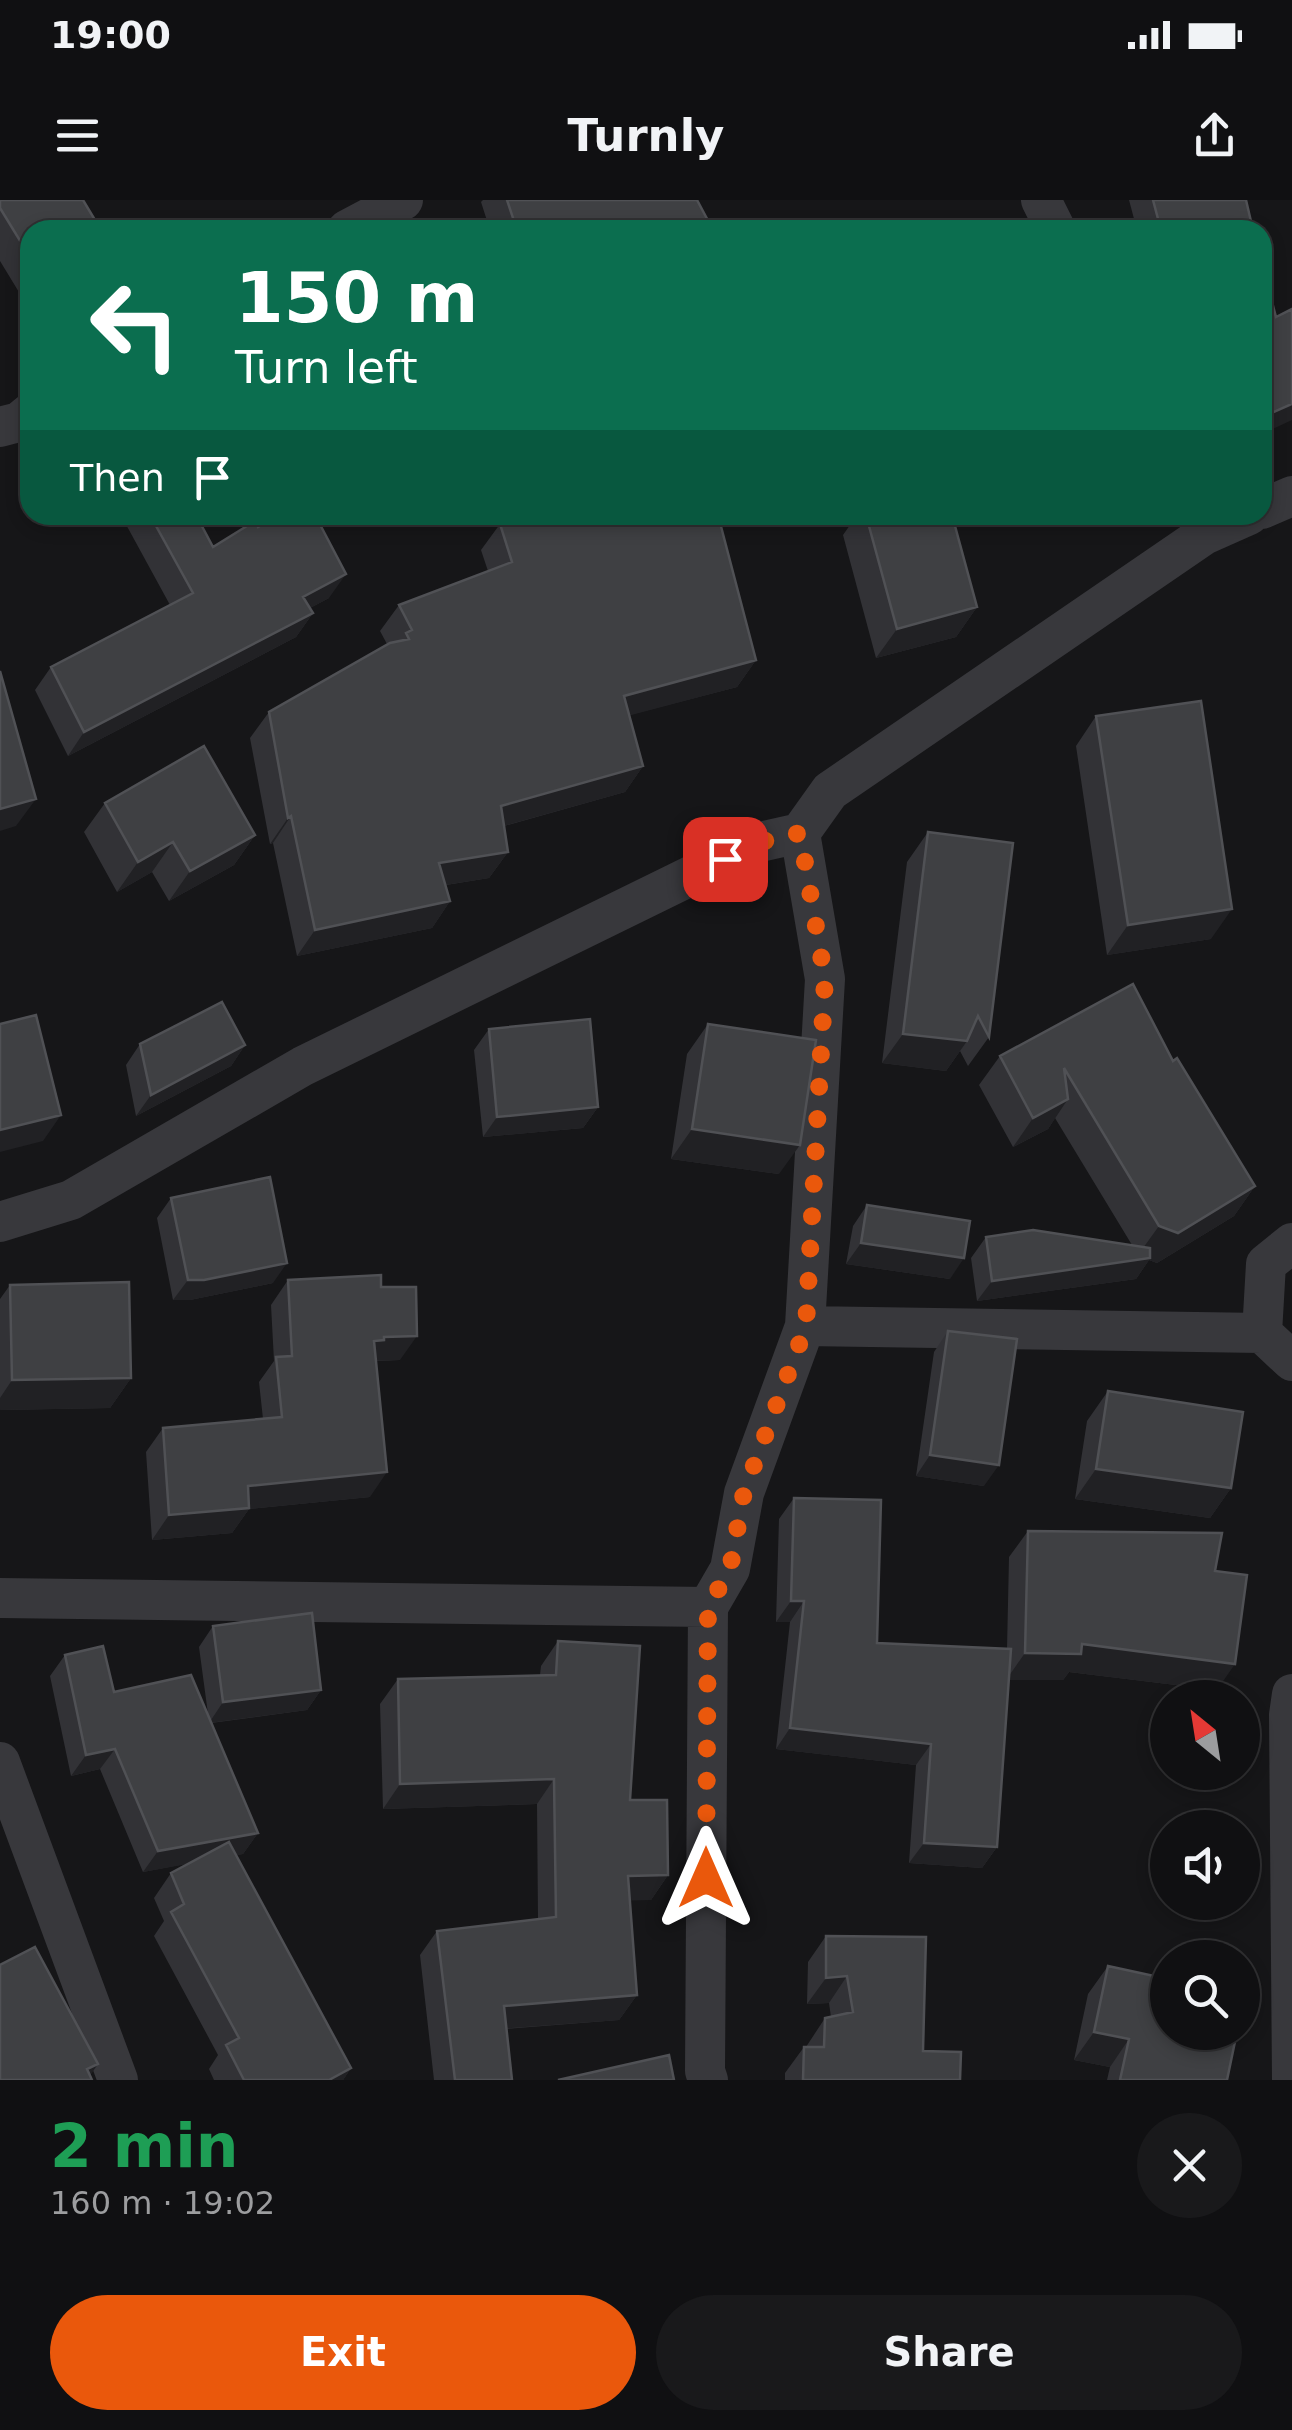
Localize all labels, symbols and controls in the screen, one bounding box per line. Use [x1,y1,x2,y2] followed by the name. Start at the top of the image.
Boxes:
[50,13,171,57] text: 19:00
[50,108,105,163] icon: menu
[1187,108,1242,163] icon: share
[568,109,724,162] text: Turnly
[235,257,478,339] text: 150 m
[70,260,200,390] icon: left
[235,341,418,394] text: Turn left
[185,450,240,505] icon: arrive
[70,456,165,500] text: Then
[683,817,768,902] pin
[698,832,753,887] icon: arrive
[1150,1680,1260,1790] north arrow
[1150,1680,1260,2050] map controls
[1150,1810,1260,1920] button: sound
[654,1826,758,1930] position arrow
[1150,1940,1260,2050] button: search
[50,2111,238,2181] text: 2 min
[1137,2113,1242,2218] button: close
[50,2184,275,2222] text: 160 m · 19:02
[50,2295,636,2410] button: Exit
[656,2295,1242,2410] button: Share

